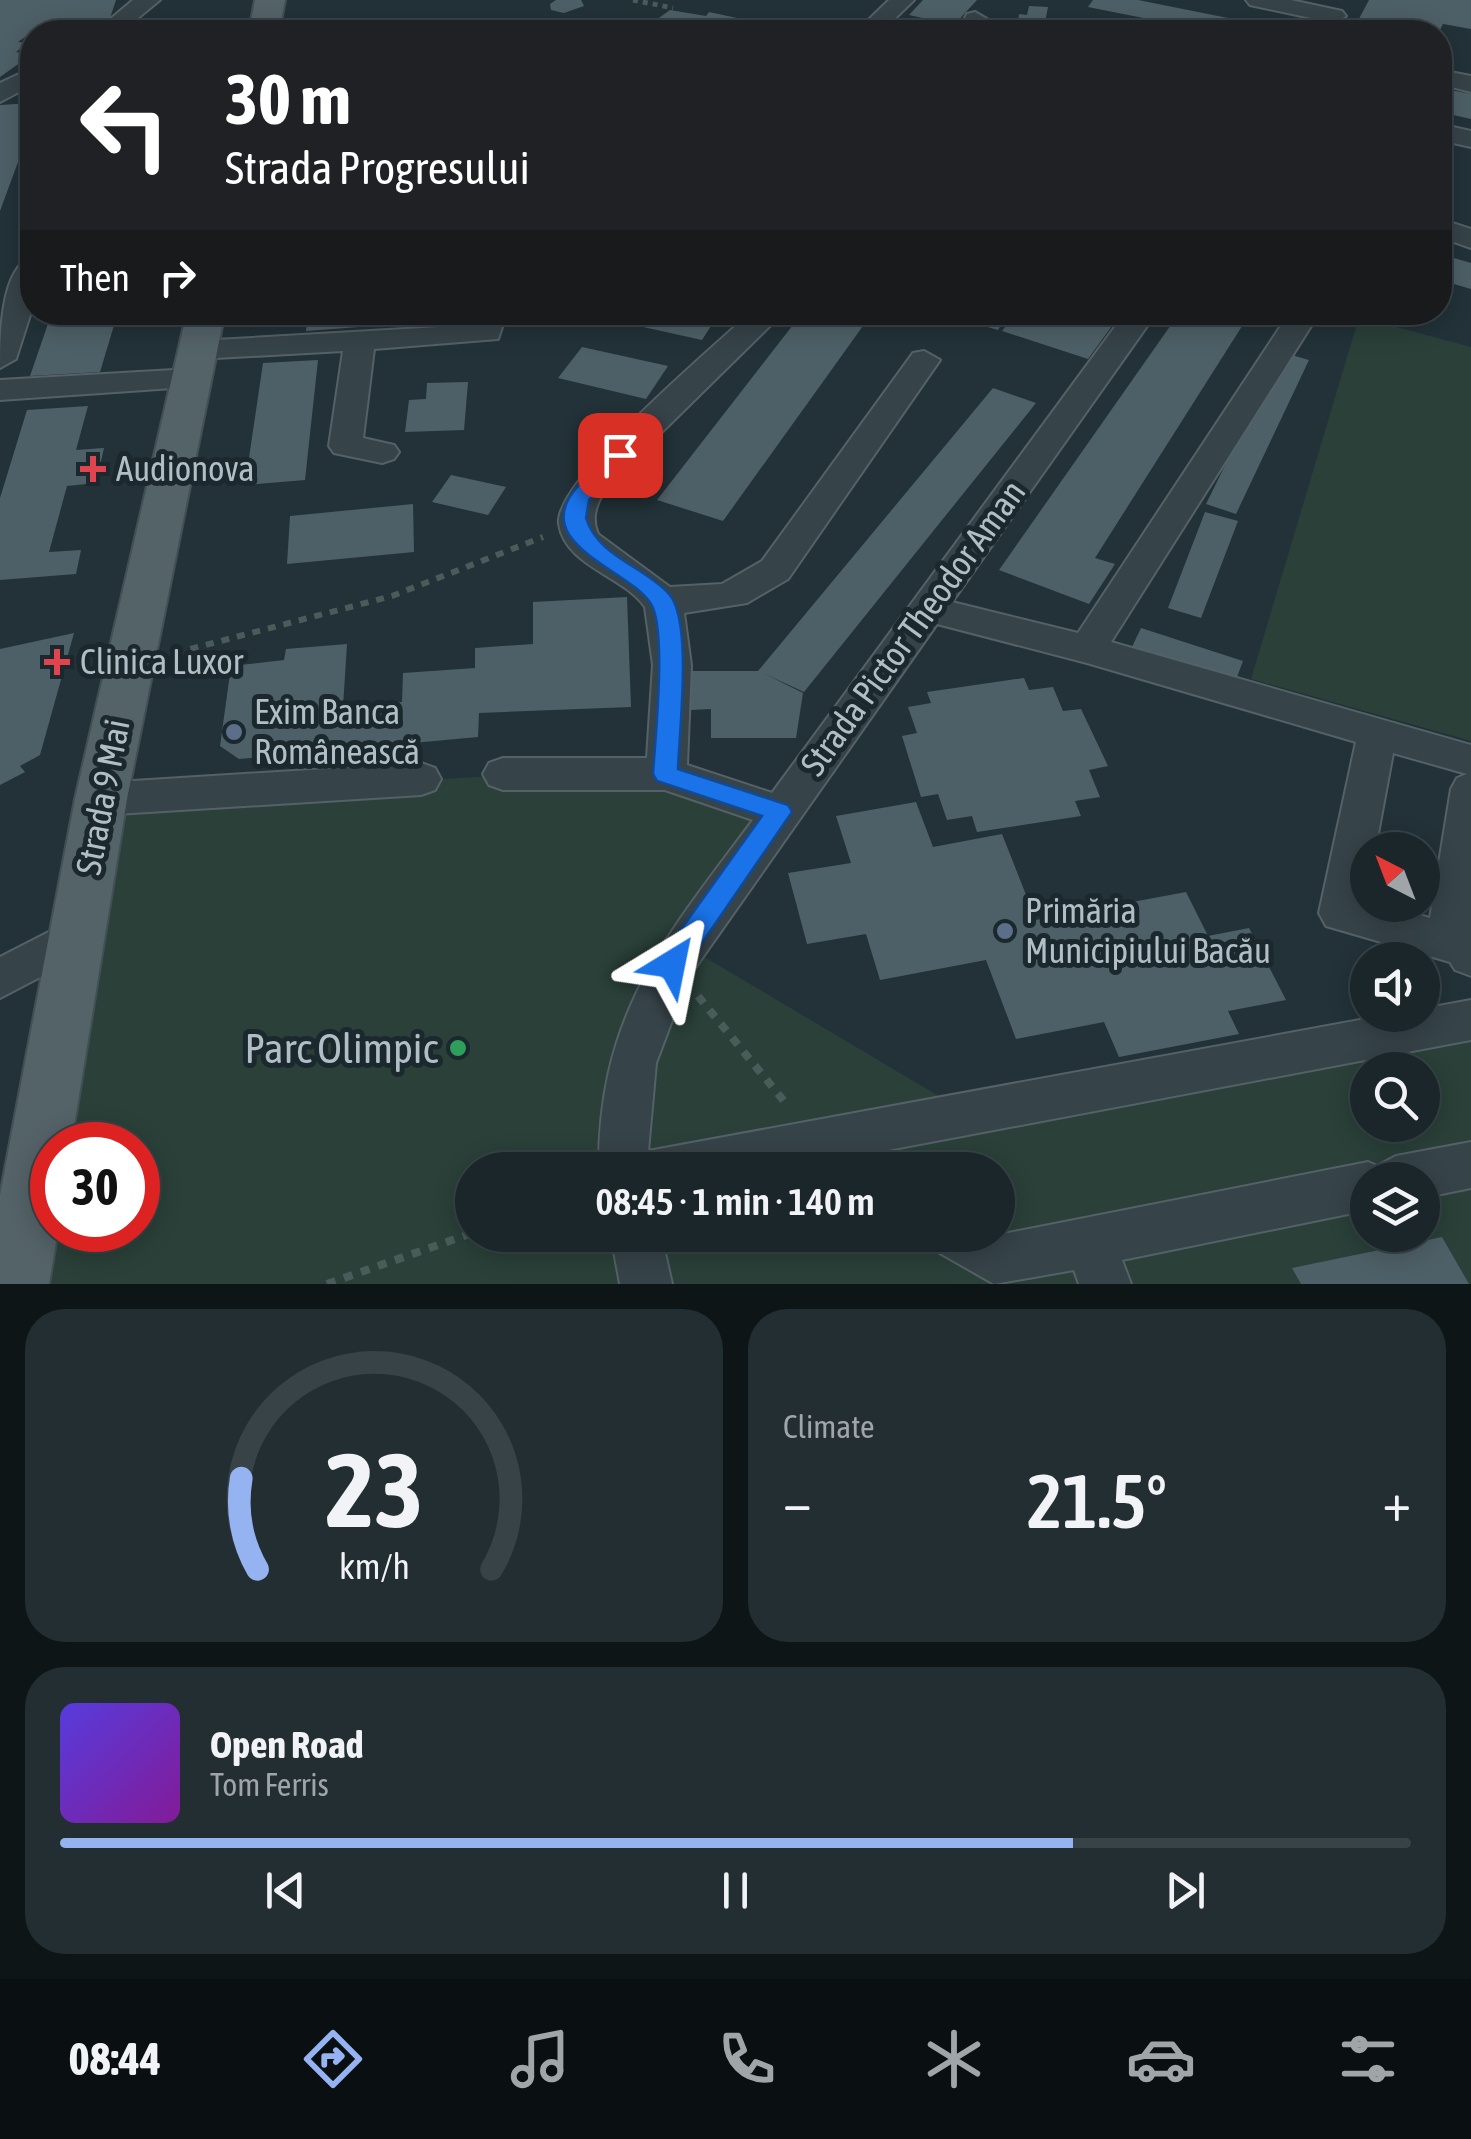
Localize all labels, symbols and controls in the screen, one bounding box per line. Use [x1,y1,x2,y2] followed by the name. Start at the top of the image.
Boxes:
[225,59,351,139] text: 30 m
[60,60,190,190] icon: left
[225,142,530,194] text: Strada Progresului
[150,250,205,305] icon: right
[60,256,130,299] text: Then
[578,413,663,498] pin
[593,428,648,483] icon: arrive
[116,448,255,488] place label: Audionova
[80,456,106,482] marker: Audionova
[792,472,1033,783] street label: Strada Pictor Theodor Aman
[80,641,244,681] place label: Clinica Luxor
[44,649,70,675] marker: Clinica Luxor
[254,691,420,771] place label: Exim Banca Românească
[67,716,137,878] street label: Strada 9 Mai
[223,721,245,743] marker: Exim Banca Românească
[1350,832,1440,922] north arrow
[1350,832,1440,1252] map controls
[1025,890,1271,970] place label: Primăria Municipiului Bacău
[620,912,724,1016] position arrow
[994,920,1016,942] marker: Primăria Municipiului Bacău
[1350,942,1440,1032] button: sound
[244,1024,438,1072] place label: Parc Olimpic
[447,1037,469,1059] marker: Parc Olimpic
[1350,1052,1440,1142] button: search
[30,1122,160,1252] speed limit sign: 30
[1350,1162,1440,1252] button: layers
[595,1180,875,1223] text: 08:45 · 1 min · 140 m
[783,1408,875,1445] text: Climate
[325,1430,423,1549] text: 23
[1027,1458,1167,1544] text: 21.5°
[783,1470,812,1533] text: −
[1382,1470,1411,1533] text: +
[339,1546,409,1587] text: km/h
[210,1723,364,1766] text: Open Road
[210,1766,329,1803] text: Tom Ferris
[258,1863,313,1918] icon: previous
[708,1863,763,1918] icon: pause
[1158,1863,1213,1918] icon: next
[298,2024,368,2094] icon: directions
[505,2024,575,2094] icon: music
[712,2024,782,2094] icon: phone
[919,2024,989,2094] icon: climate
[1126,2024,1196,2094] icon: car
[1333,2024,1403,2094] icon: filters
[68,2033,161,2085] text: 08:44

